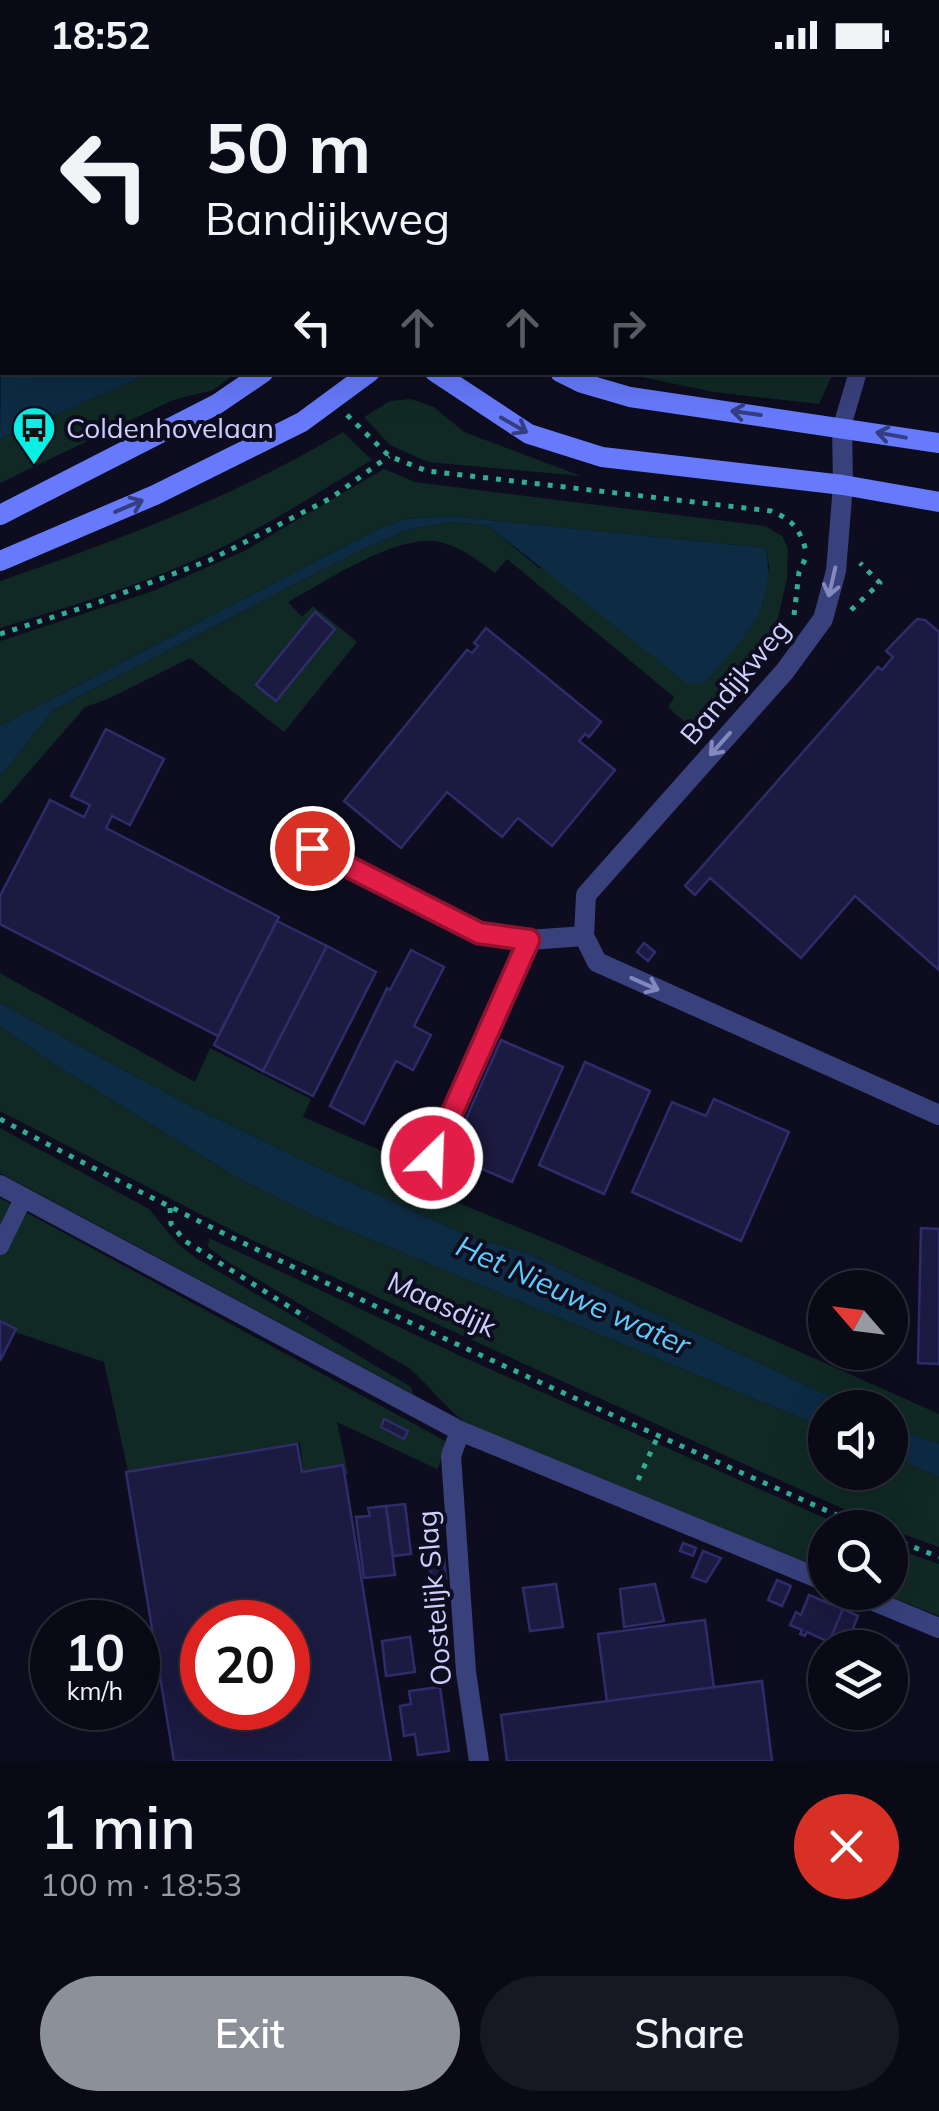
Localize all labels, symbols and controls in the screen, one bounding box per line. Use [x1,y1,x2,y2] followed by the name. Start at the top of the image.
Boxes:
[50,11,151,59] text: 18:52
[205,103,371,191] text: 50 m
[40,110,170,240] icon: left
[205,190,450,246] text: Bandijkweg
[285,300,340,355] icon: left
[390,300,445,355] icon: ahead
[495,300,550,355] icon: ahead
[600,300,655,355] icon: right
[730,403,762,422] one-way arrow
[11,405,57,466] bus stop icon: Coldenhovelaan
[66,410,274,445] place label: Coldenhovelaan
[499,415,528,435] one-way arrow
[875,425,907,444] one-way arrow
[113,496,144,514] one-way arrow
[822,565,841,597] one-way arrow
[672,612,797,751] street label: Bandijkweg
[709,731,732,756] one-way arrow
[270,806,355,891] pin
[285,821,340,876] icon: arrive
[629,975,659,994] one-way arrow
[380,1106,484,1210] position arrow
[451,1226,697,1364] water label: Het Nieuwe water
[382,1263,503,1344] street label: Maasdijk
[808,1270,908,1370] north arrow
[808,1270,908,1730] map controls
[808,1390,908,1490] button: sound
[408,1509,459,1687] street label: Oostelijk Slag
[808,1510,908,1610] button: search
[180,1600,310,1730] speed limit sign: 20
[65,1621,125,1684] text: 10
[808,1630,908,1730] button: layers
[67,1675,123,1706] text: km/h
[40,1789,196,1864] text: 1 min
[794,1794,899,1899] button: close
[40,1864,242,1904] text: 100 m · 18:53
[40,1976,460,2091] button: Exit
[480,1976,899,2091] button: Share

